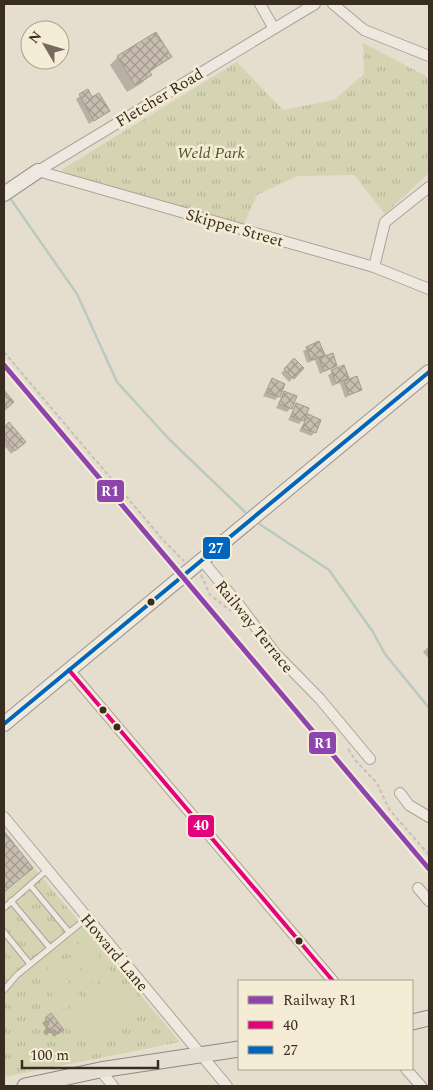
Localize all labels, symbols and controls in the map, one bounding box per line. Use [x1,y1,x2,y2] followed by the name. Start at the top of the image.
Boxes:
[20,20,70,70] north arrow
[23,26,47,48] text: N
[111,62,208,134] street label: Fletcher Road
[177,141,246,165] park label: Weld Park
[183,203,287,253] street label: Skipper Street
[96,479,125,503] line badge: R1
[101,481,119,502] text: R1
[202,536,231,560] line badge: 27
[208,538,224,559] text: 27
[209,575,299,678] street label: Railway Terrace
[146,597,156,607] unlabelled marker
[98,705,108,715] unlabelled marker
[112,722,122,732] unlabelled marker
[308,731,337,755] line badge: R1
[314,733,332,754] text: R1
[187,814,215,838] line badge: 40
[193,815,209,836] text: 40
[74,908,154,997] street label: Howard Lane
[294,936,304,946] unlabelled marker
[238,980,413,1070] legend
[283,989,356,1012] text: Railway R1
[283,1014,298,1037] text: 40
[22,1038,159,1070] scale bar
[283,1039,298,1062] text: 27
[30,1044,69,1067] text: 100 m

